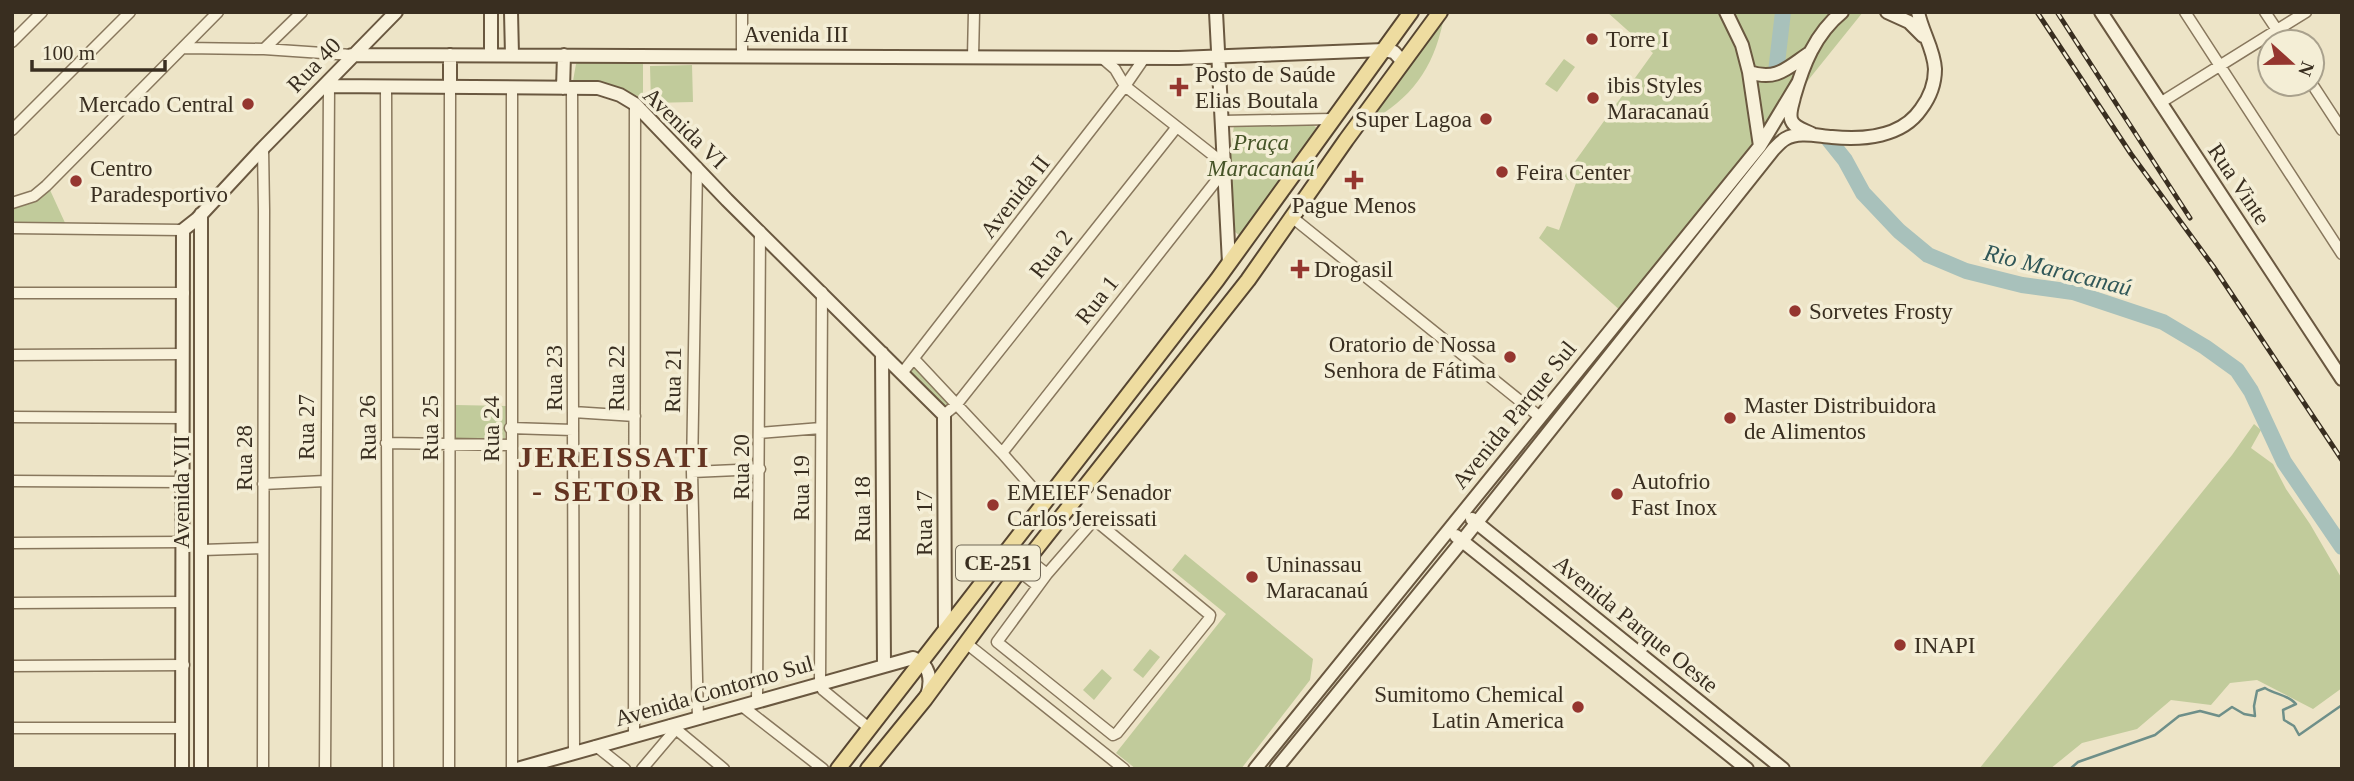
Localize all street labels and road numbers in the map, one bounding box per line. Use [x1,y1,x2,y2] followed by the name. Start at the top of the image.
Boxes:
[744,22,848,47] street label: Avenida III
[282,33,346,97] street label: Rua 40
[638,82,732,174] street label: Avenida VI
[2203,139,2275,229] street label: Rua Vinte
[975,151,1055,243] street label: Avenida II
[1024,225,1078,283] street label: Rua 2
[1070,271,1124,329] street label: Rua 1
[1447,336,1581,494] street label: Avenida Parque Sul
[542,345,567,411] street label: Rua 23
[604,345,629,411] street label: Rua 22
[660,347,686,413] street label: Rua 21
[294,394,319,460] street label: Rua 27
[355,395,381,461] street label: Rua 26
[418,395,443,461] street label: Rua 25
[479,396,504,462] street label: Rua 24
[232,425,257,491] street label: Rua 28
[729,434,754,500] street label: Rua 20
[169,435,194,549] street label: Avenida VII
[789,455,814,521] street label: Rua 19
[850,476,875,542] street label: Rua 18
[912,490,937,556] street label: Rua 17
[956,546,1040,580] road number: CE-251
[1549,550,1723,698] street label: Avenida Parque Oeste
[612,651,816,731] street label: Avenida Contorno Sul

